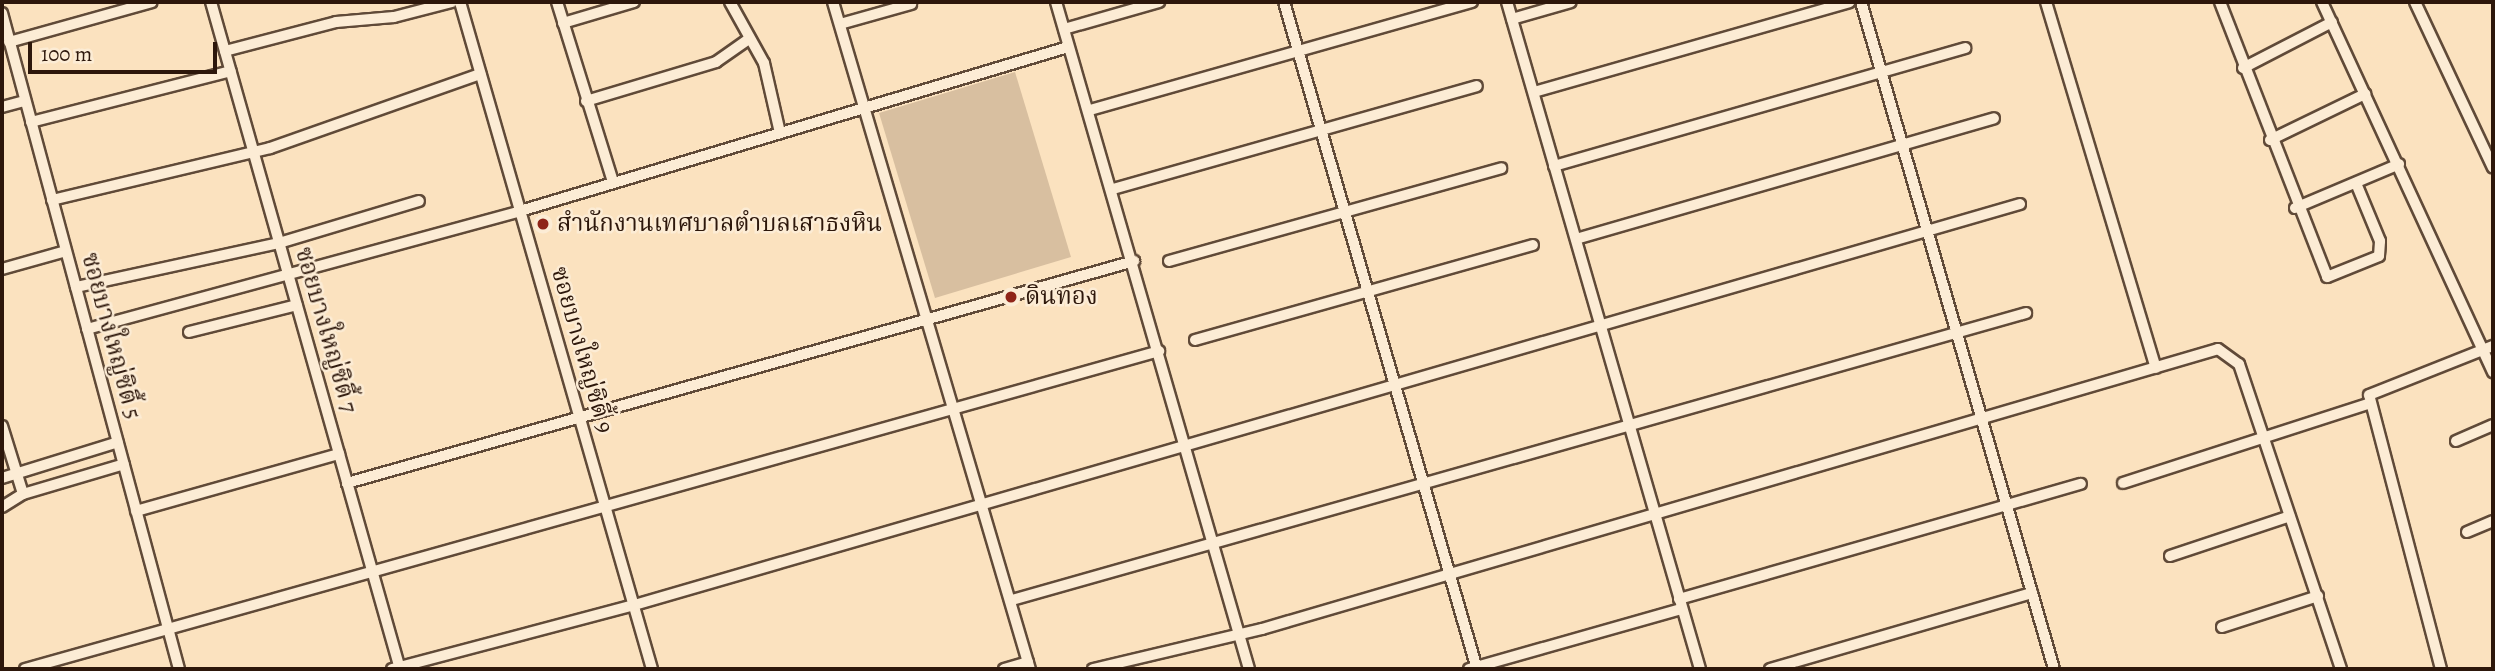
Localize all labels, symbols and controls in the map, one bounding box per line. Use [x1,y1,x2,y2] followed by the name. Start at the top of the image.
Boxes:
[32,28,220,72] scale bar
[41,40,92,68] text: 100 m
[557,210,882,238] place label: สำนักงานเทศบาลตำบลเสาธงหิน
[535,216,551,232] marker: สำนักงานเทศบาลตำบลเสาธงหิน
[289,244,363,416] street label: ซอยบางใหญ่ซิตี้ 7
[75,250,147,422] street label: ซอยบางใหญ่ซิตี้ 5
[544,263,620,437] street label: ซอยบางใหญ่ซิตี้ 9
[1025,283,1098,311] place label: ดินทอง
[1003,289,1019,305] marker: ดินทอง

